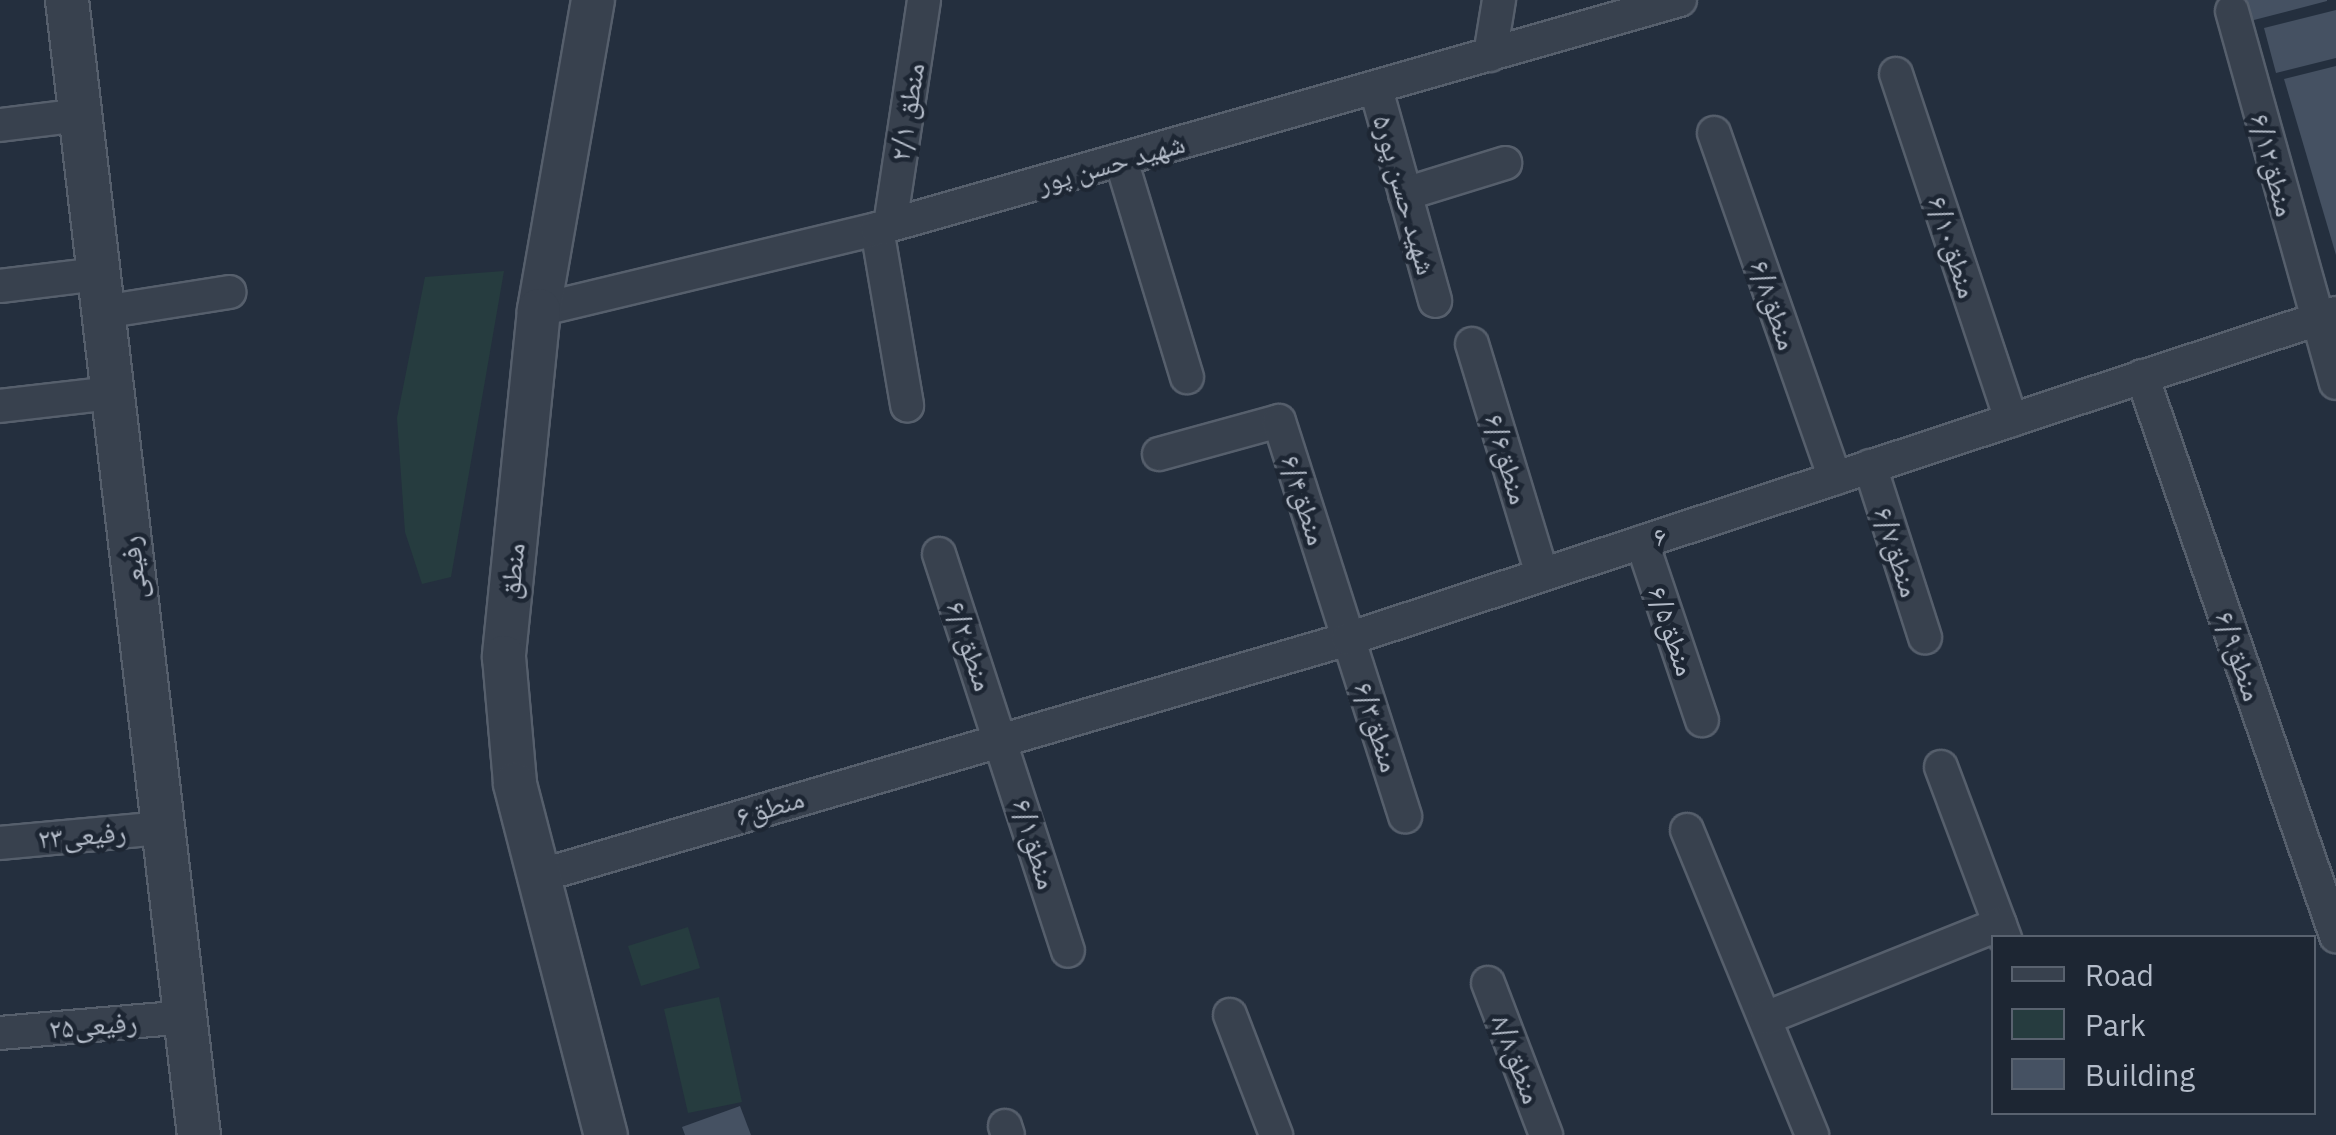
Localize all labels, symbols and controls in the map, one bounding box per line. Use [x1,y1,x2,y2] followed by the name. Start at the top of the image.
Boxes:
[883,60,931,164] street label: منطق ۲/۱
[2243,110,2303,220] street label: منطق۶/۱۲
[1366,111,1444,279] street label: شهید حسن پور۵
[1033,126,1189,200] street label: شهید حسن پور
[1921,192,1985,302] street label: منطق۶/۱۰
[1743,256,1805,354] street label: منطق۶/۸
[1477,410,1537,508] street label: منطق۶/۶
[1274,451,1334,549] street label: منطق۶/۴
[1867,503,1927,601] street label: منطق۶/۷
[1649,518,1671,554] street label: ۶
[112,534,154,602] street label: رفیعی
[492,541,532,601] street label: منطق
[1641,582,1703,680] street label: منطق۶/۵
[939,597,1001,695] street label: منطق۶/۲
[2208,607,2270,705] street label: منطق۶/۹
[1347,678,1407,776] street label: منطق۶/۳
[732,781,808,833] street label: منطق۶
[1005,795,1065,893] street label: منطق۶/۱
[36,814,128,856] street label: رفیعی۲۳
[1991,935,2316,1115] legend
[2085,955,2154,994] text: Road
[47,1004,139,1046] street label: رفیعی۲۵
[2085,1005,2146,1044] text: Park
[1485,1010,1549,1108] street label: منطق۸/۸
[2085,1055,2195,1094] text: Building

